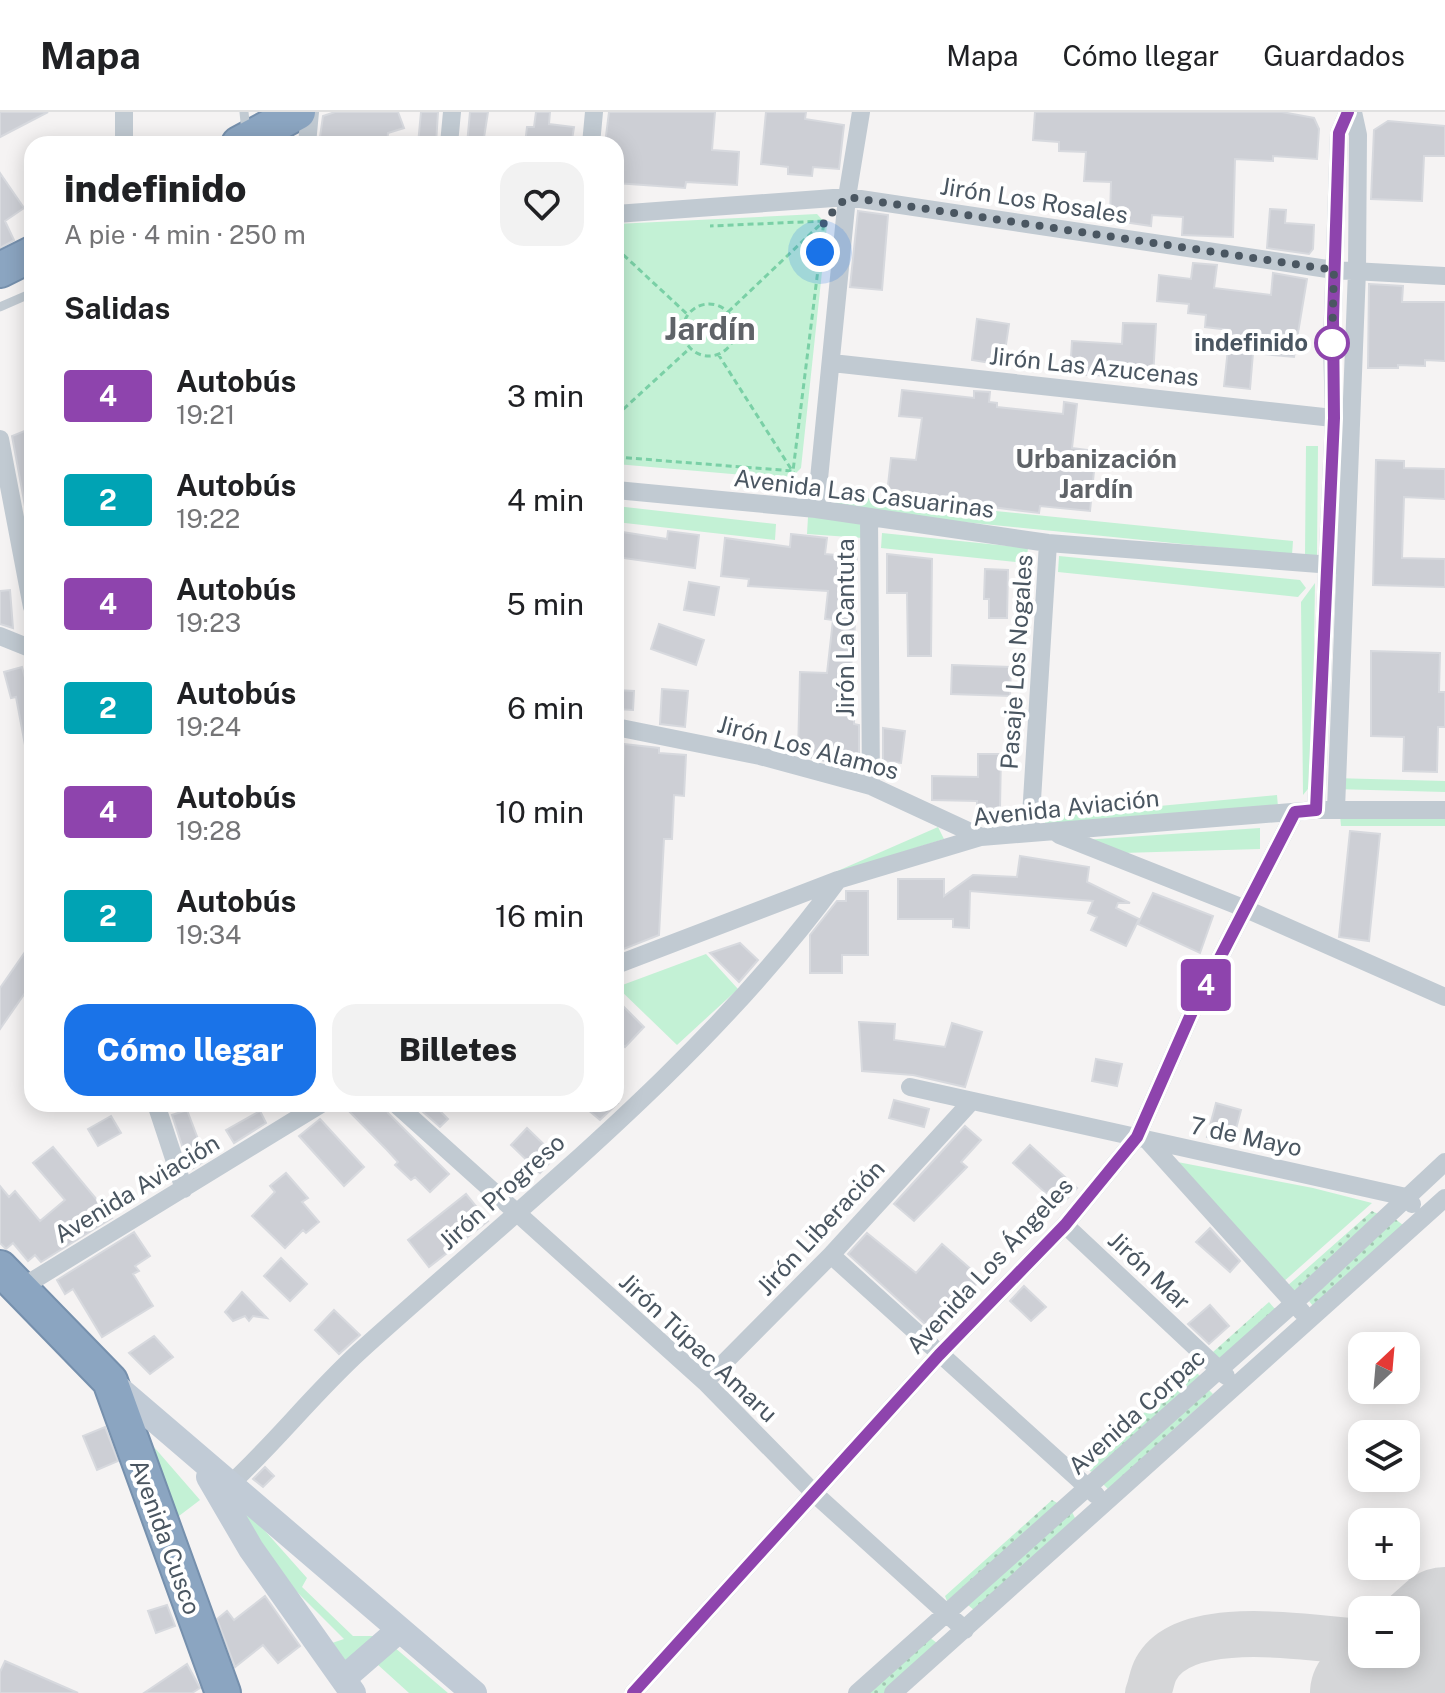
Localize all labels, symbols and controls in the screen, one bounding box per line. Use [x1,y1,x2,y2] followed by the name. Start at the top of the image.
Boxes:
[40,33,141,78] text: Mapa
[946,39,1018,72] text: Mapa
[1062,39,1219,72] text: Cómo llegar
[1263,39,1405,72] text: Guardados
[500,162,584,246] button: heart
[64,166,247,211] text: indefinido
[938,171,1130,229] street label: Jirón Los Rosales
[64,219,306,250] text: A pie · 4 min · 250 m
[800,232,840,272] your location
[64,290,170,326] text: Salidas
[664,310,756,347] district label: Jardín
[1315,326,1349,360] marker: indefinido
[1194,328,1308,356] place label: indefinido
[988,341,1200,391] street label: Jirón Las Azucenas
[176,363,296,399] text: Autobús
[507,378,584,414] text: 3 min
[99,379,117,412] text: 4
[176,399,235,430] text: 19:21
[1015,443,1177,504] district label: Urbanización Jardín
[732,463,996,523] street label: Avenida Las Casuarinas
[176,467,296,503] text: Autobús
[507,482,584,518] text: 4 min
[99,483,117,516] text: 2
[176,503,240,534] text: 19:22
[831,538,859,718] street label: Jirón La Cantuta
[995,553,1037,770] street label: Pasaje Los Nogales
[176,571,296,607] text: Autobús
[507,586,584,622] text: 5 min
[99,587,117,620] text: 4
[176,607,241,638] text: 19:23
[176,675,296,711] text: Autobús
[507,690,584,726] text: 6 min
[99,691,117,724] text: 2
[715,709,902,785] street label: Jirón Los Alamos
[176,711,241,742] text: 19:24
[176,779,296,815] text: Autobús
[971,783,1161,831] street label: Avenida Aviación
[495,794,584,830] text: 10 min
[99,795,117,828] text: 4
[176,815,242,846] text: 19:28
[176,883,296,919] text: Autobús
[495,898,584,934] text: 16 min
[99,899,117,932] text: 2
[176,919,241,950] text: 19:34
[1180,959,1232,1011] line badge: 4
[1197,968,1215,1001] text: 4
[64,1004,316,1096] button: Cómo llegar
[332,1004,584,1096] button: Billetes
[1188,1111,1305,1162] street label: 7 de Mayo
[49,1128,224,1248] street label: Avenida Aviación
[433,1128,570,1255] street label: Jirón Progreso
[751,1154,890,1301] street label: Jirón Liberación
[900,1172,1078,1359] street label: Avenida Los Ángeles
[1103,1225,1196,1315] street label: Jirón Mar
[614,1267,783,1428] street label: Jirón Túpac Amaru
[1348,1332,1420,1404] north arrow
[1348,1332,1420,1668] map controls
[1062,1343,1210,1480] street label: Avenida Corpac
[1348,1420,1420,1492] button: layers
[125,1455,207,1618] street label: Avenida Cusco
[1348,1508,1420,1580] button: +
[1348,1596,1420,1668] button: −

